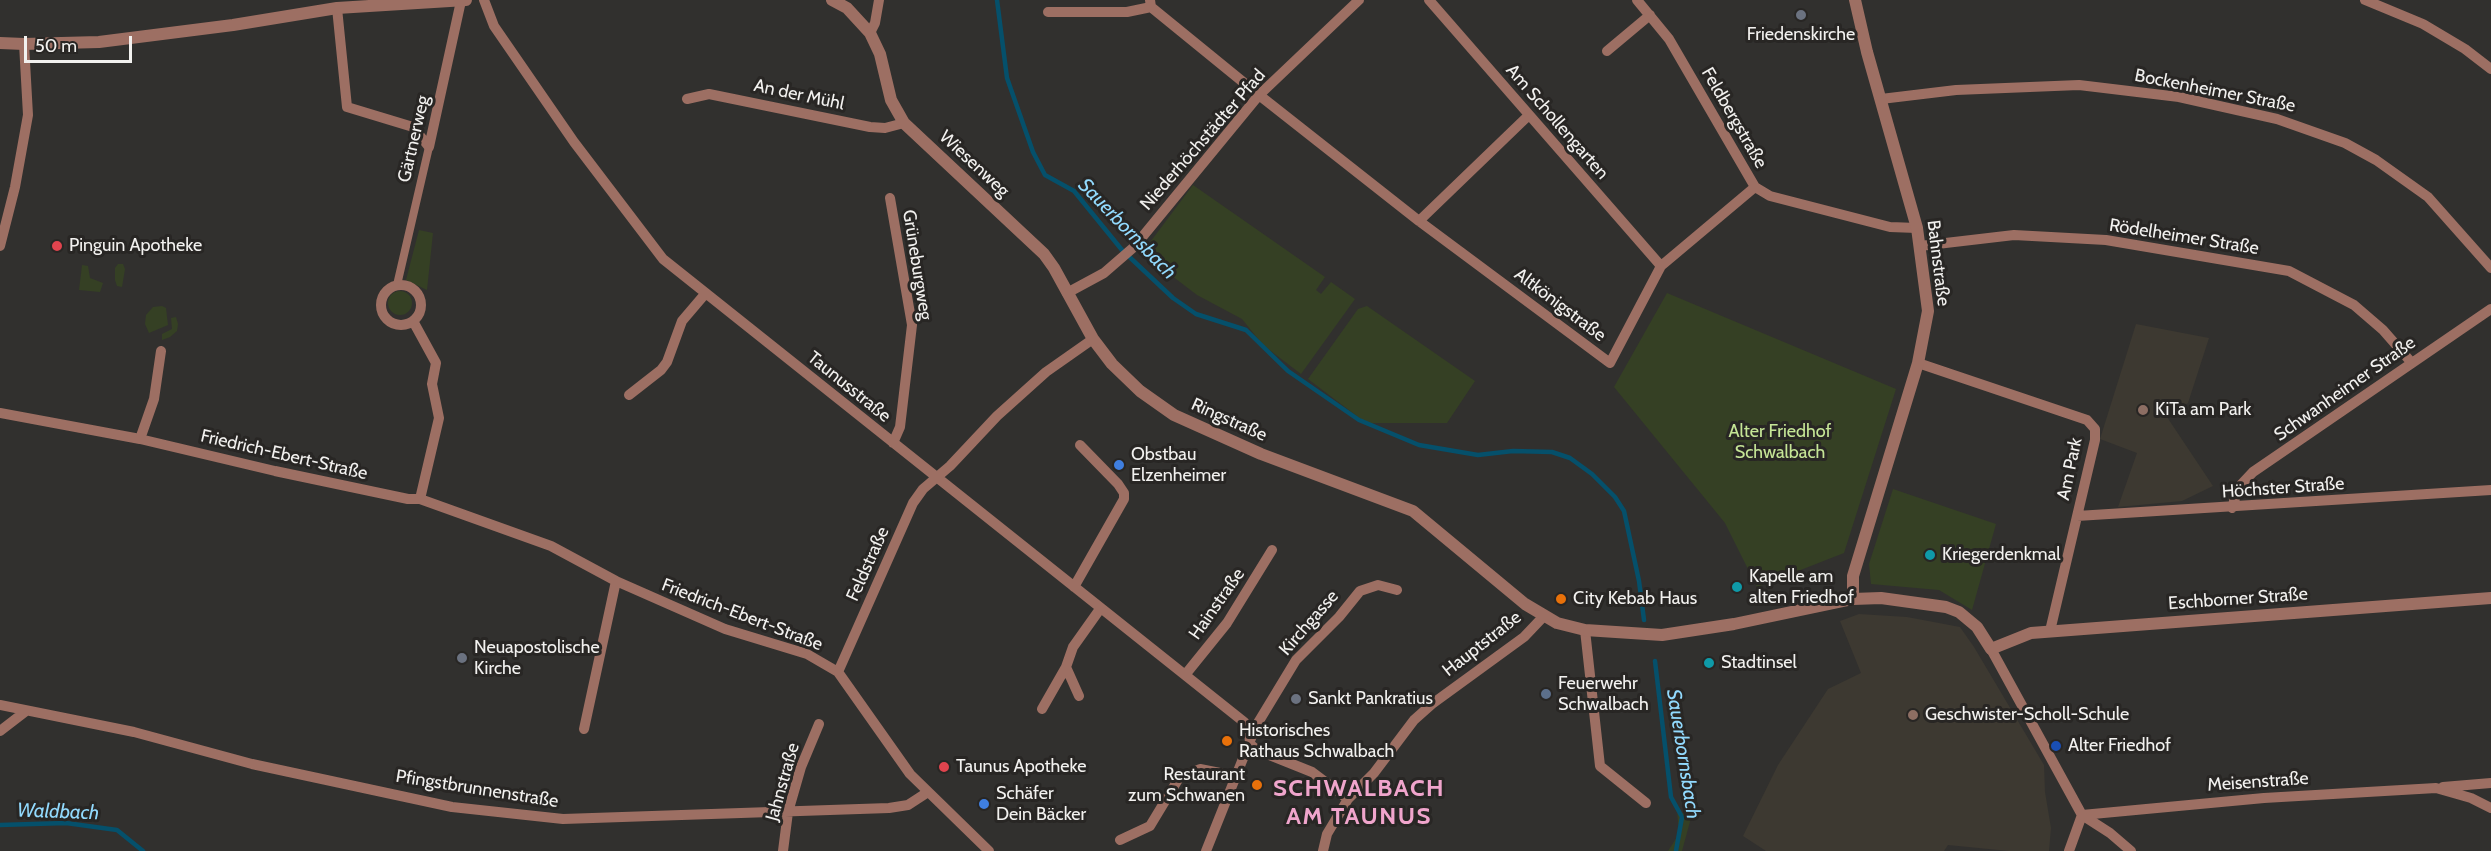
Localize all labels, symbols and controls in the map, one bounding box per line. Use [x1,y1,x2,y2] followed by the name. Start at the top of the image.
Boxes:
[1794,8,1808,22] marker: Friedenskirche
[27,24,135,62] scale bar
[1747,24,1855,46] place label: Friedenskirche
[35,35,77,57] text: 50 m
[1501,60,1613,184] street label: Am Schollengarten
[1696,64,1772,172] street label: Feldbergstraße
[1136,65,1270,215] street label: Niederhöchstädter Pfad
[2133,65,2297,117] street label: Bockenheimer Straße
[752,75,846,115] street label: An der Mühl
[394,93,434,185] street label: Gärtnerweg
[935,126,1013,202] street label: Wiesenweg
[1073,174,1181,284] water label: Sauerbornsbach
[898,208,936,322] street label: Grüneburgweg
[2108,214,2260,260] street label: Rödelheimer Straße
[1922,219,1954,307] street label: Bahnstraße
[69,235,202,257] place label: Pinguin Apotheke
[50,239,64,253] marker: Pinguin Apotheke
[1510,264,1610,346] street label: Altkönigstraße
[2270,332,2420,446] street label: Schwanheimer Straße
[803,347,895,427] street label: Taunusstraße
[1188,394,1270,446] street label: Ringstraße
[2155,399,2251,421] place label: KiTa am Park
[2136,403,2150,417] marker: KiTa am Park
[1729,421,1831,464] park label: Alter Friedhof Schwalbach
[198,425,370,485] street label: Friedrich-Ebert-Straße
[2053,436,2087,502] street label: Am Park
[1131,444,1226,486] place label: Obstbau Elzenheimer
[1112,458,1126,472] marker: Obstbau Elzenheimer
[2221,473,2345,503] street label: Höchster Straße
[842,523,894,605] street label: Feldstraße
[1942,544,2061,566] place label: Kriegerdenkmal
[1923,548,1937,562] marker: Kriegerdenkmal
[1185,564,1249,644] street label: Hainstraße
[1749,566,1854,608] place label: Kapelle am alten Friedhof
[658,574,826,656] street label: Friedrich-Ebert-Straße
[1730,580,1744,594] marker: Kapelle am alten Friedhof
[2167,583,2309,615] street label: Eschborner Straße
[1275,586,1343,660] street label: Kirchgasse
[1573,588,1697,610] place label: City Kebab Haus
[1554,592,1568,606] marker: City Kebab Haus
[1438,607,1526,681] street label: Hauptstraße
[474,637,600,680] place label: Neuapostolische Kirche
[455,651,469,665] marker: Neuapostolische Kirche
[1721,652,1797,674] place label: Stadtinsel
[1702,656,1716,670] marker: Stadtinsel
[1558,673,1649,716] place label: Feuerwehr Schwalbach
[1539,687,1553,701] marker: Feuerwehr Schwalbach
[1661,687,1705,821] water label: Sauerbornsbach
[1308,688,1433,710] place label: Sankt Pankratius
[1289,692,1303,706] marker: Sankt Pankratius
[1925,704,2129,726] place label: Geschwister-Scholl-Schule
[1906,708,1920,722] marker: Geschwister-Scholl-Schule
[1239,720,1394,762] place label: Historisches Rathaus Schwalbach
[1220,734,1234,748] marker: Historisches Rathaus Schwalbach
[2068,735,2171,757] place label: Alter Friedhof
[2049,739,2063,753] marker: Alter Friedhof
[762,741,804,823] street label: Jahnstraße
[956,756,1086,778] place label: Taunus Apotheke
[937,760,951,774] marker: Taunus Apotheke
[1128,764,1245,806] place label: Restaurant zum Schwanen
[394,765,560,813] street label: Pfingstbrunnenstraße
[2207,768,2309,796] street label: Meisenstraße
[1273,775,1445,831] district label: SCHWALBACH AM TAUNUS
[1250,778,1264,792] marker: Restaurant zum Schwanen
[996,783,1086,826] place label: Schäfer Dein Bäcker
[977,797,991,811] marker: Schäfer Dein Bäcker
[16,799,100,825] water label: Waldbach

